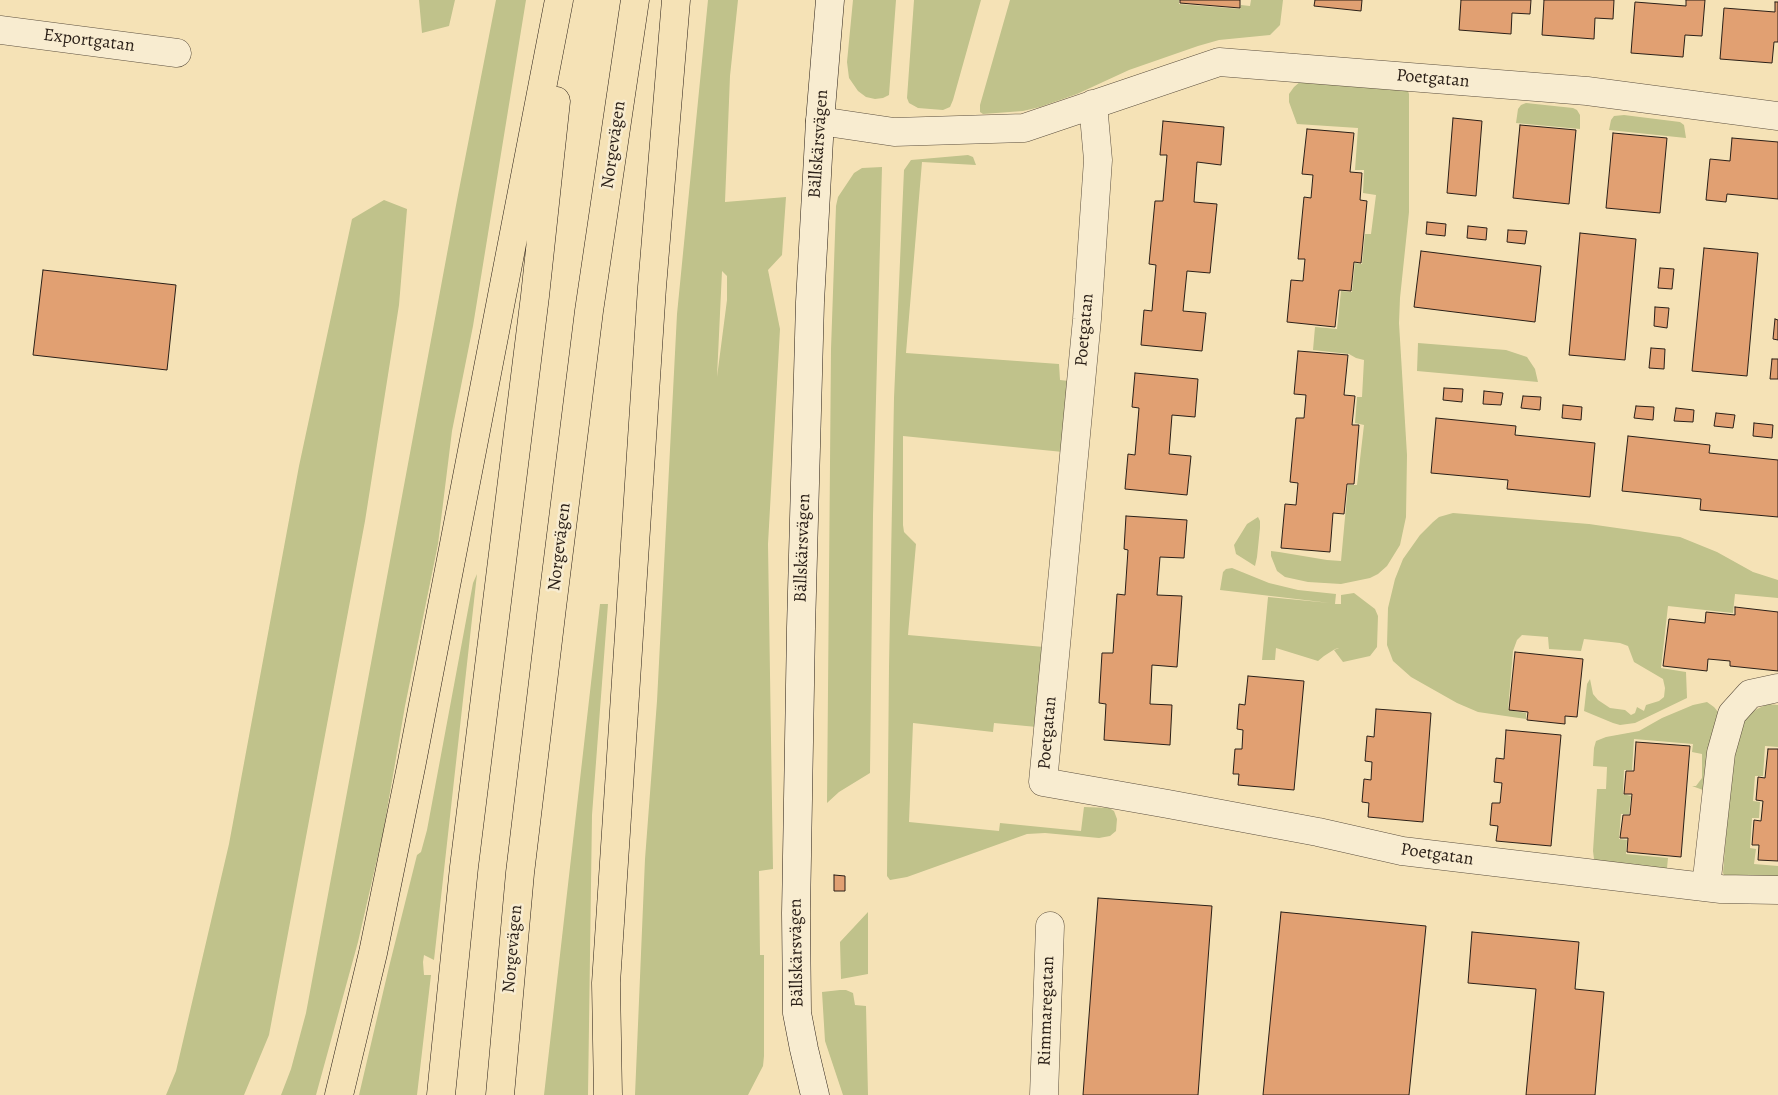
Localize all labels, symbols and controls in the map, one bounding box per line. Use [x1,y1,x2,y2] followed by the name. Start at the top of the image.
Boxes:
[42,25,136,57] street label: Exportgatan
[1395,65,1471,93] street label: Poetgatan
[804,89,834,199] street label: Bällskärsvägen
[597,100,631,190] street label: Norgevägen
[1071,292,1099,368] street label: Poetgatan
[790,493,816,603] street label: Bällskärsvägen
[544,502,576,592] street label: Norgevägen
[1034,695,1062,771] street label: Poetgatan
[1399,839,1475,871] street label: Poetgatan
[785,898,809,1008] street label: Bällskärsvägen
[498,904,528,994] street label: Norgevägen
[1034,956,1060,1066] street label: Rimmaregatan

